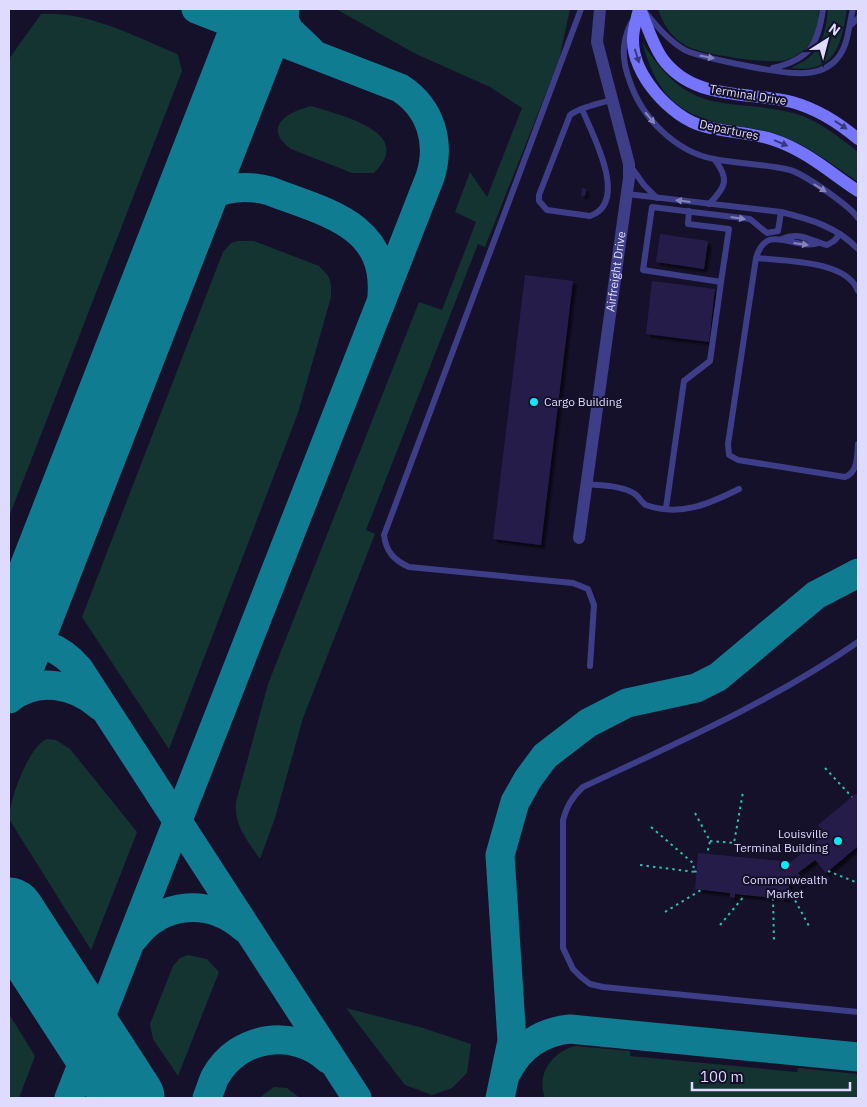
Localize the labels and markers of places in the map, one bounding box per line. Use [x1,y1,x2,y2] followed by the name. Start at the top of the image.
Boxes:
[544,394,622,409] place label: Cargo Building
[528,396,540,408] marker: Cargo Building
[734,826,829,855] place label: Louisville Terminal Building
[832,835,844,847] marker: Louisville Terminal Building
[779,859,791,871] marker: Commonwealth Market
[743,872,828,901] place label: Commonwealth Market

